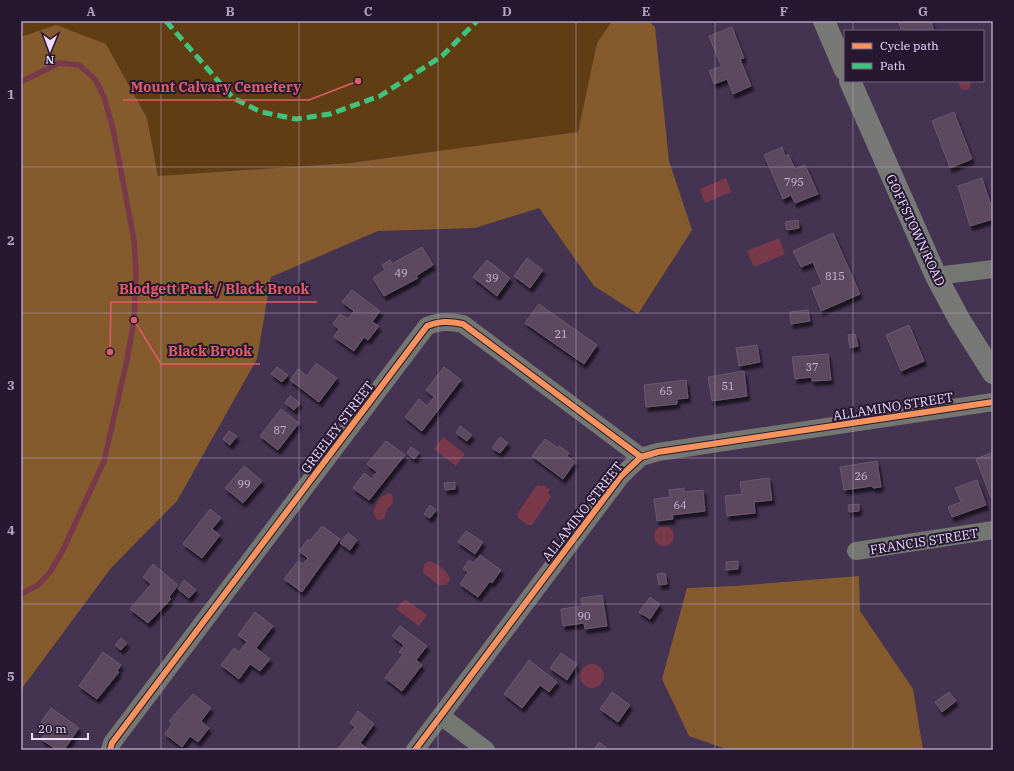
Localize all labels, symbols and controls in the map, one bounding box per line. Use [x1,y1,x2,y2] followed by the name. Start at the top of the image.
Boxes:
[86,3,96,20] text: A
[225,3,235,20] text: B
[364,3,373,20] text: C
[502,3,512,20] text: D
[642,3,650,20] text: E
[780,3,788,20] text: F
[918,3,928,20] text: G
[30,30,70,70] north arrow
[844,30,984,82] legend
[880,38,939,53] text: Cycle path
[45,53,54,67] text: N
[880,58,906,73] text: Path
[123,74,309,100] callout: Mount Calvary Cemetery
[131,78,301,96] text: Mount Calvary Cemetery
[7,86,15,103] text: 1
[882,172,949,289] street label: GOFFSTOWN ROAD
[784,175,804,189] house number: 795
[7,232,15,249] text: 2
[394,266,408,280] house number: 49
[825,269,845,283] house number: 815
[485,271,499,285] house number: 39
[111,276,317,302] callout: Blodgett Park / Black Brook
[119,280,309,298] text: Blodgett Park / Black Brook
[554,327,568,341] house number: 21
[161,338,260,364] callout: Black Brook
[168,342,252,360] text: Black Brook
[805,360,819,374] house number: 37
[7,377,15,394] text: 3
[297,377,378,477] street label: GREELEY STREET
[721,379,735,393] house number: 51
[659,384,673,398] house number: 65
[832,389,955,424] street label: ALLAMINO STREET
[273,423,287,437] house number: 87
[538,458,627,564] street label: ALLAMINO STREET
[854,469,868,483] house number: 26
[237,477,251,491] house number: 99
[673,498,687,512] house number: 64
[7,522,15,539] text: 4
[869,524,980,558] street label: FRANCIS STREET
[577,609,591,623] house number: 90
[7,668,15,685] text: 5
[32,715,88,741] scale bar
[38,721,67,736] text: 20 m

